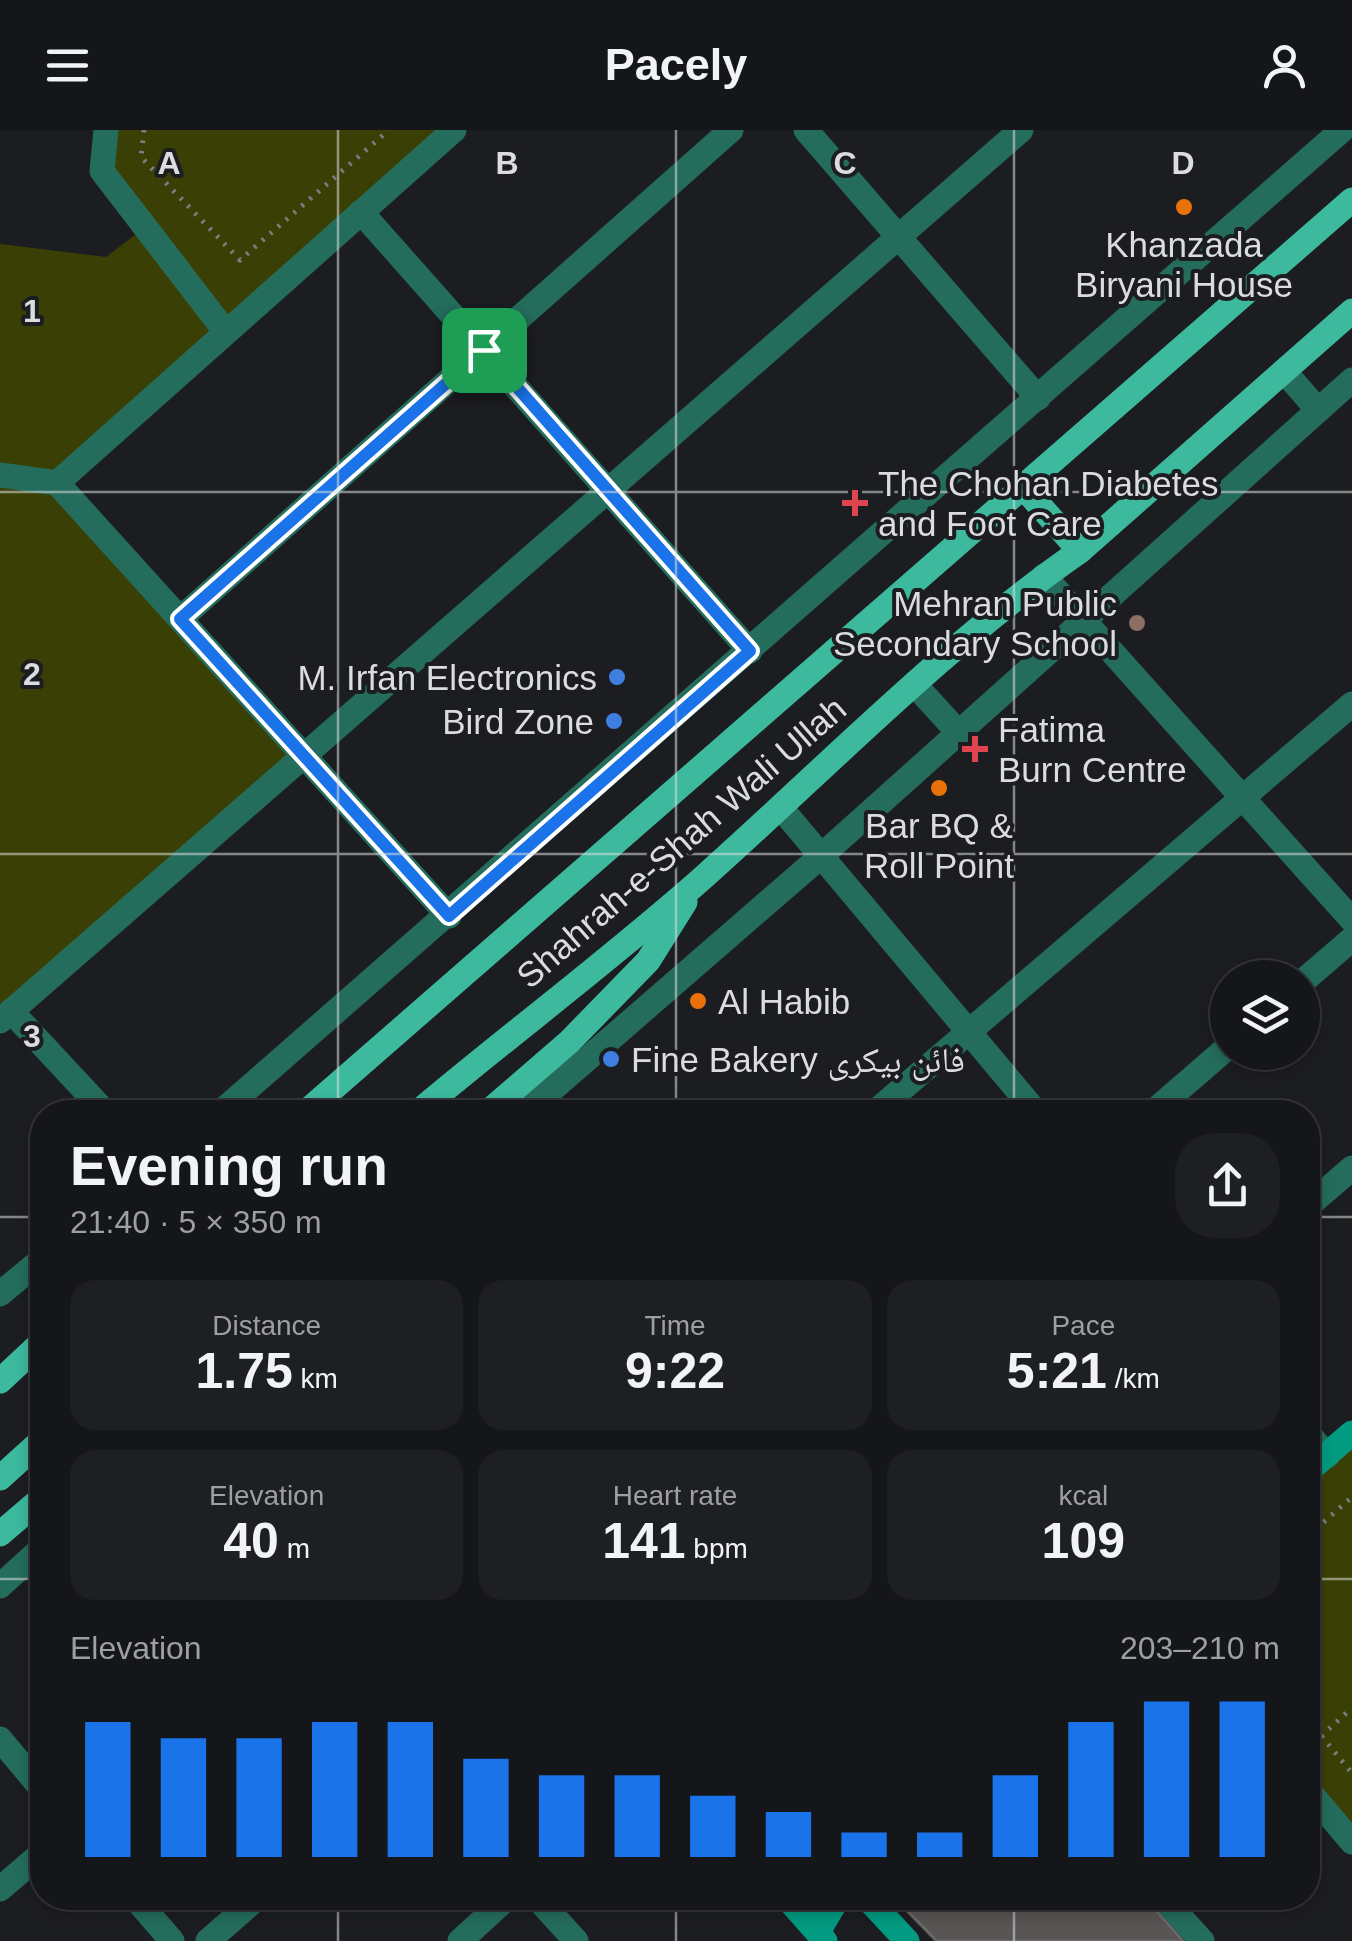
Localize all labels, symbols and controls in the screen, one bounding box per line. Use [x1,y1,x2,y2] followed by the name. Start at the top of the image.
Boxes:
[40,38,95,93] icon: menu
[1257,38,1312,93] icon: person
[605,39,747,90] text: Pacely
[157,145,181,181] text: A
[495,145,519,181] text: B
[833,145,857,181] text: C
[1171,145,1195,181] text: D
[1173,196,1195,218] marker: Khanzada Biryani House
[1075,225,1293,304] place label: Khanzada Biryani House
[23,293,41,329] text: 1
[442,308,527,393] pin
[457,323,512,378] icon: arrive
[878,464,1219,543] place label: The Chohan Diabetes and Foot Care
[842,490,868,516] marker: The Chohan Diabetes and Foot Care
[833,584,1117,663] place label: Mehran Public Secondary School
[1126,612,1148,634] marker: Mehran Public Secondary School
[23,656,41,692] text: 2
[297,658,597,697] place label: M. Irfan Electronics
[606,666,628,688] marker: M. Irfan Electronics
[509,689,853,995] street label: Shahrah-e-Shah Wali Ullah
[442,702,594,741] place label: Bird Zone
[603,710,625,732] marker: Bird Zone
[998,710,1187,789] place label: Fatima Burn Centre
[962,736,988,762] marker: Fatima Burn Centre
[928,777,950,799] marker: Bar BQ & Roll Point
[864,806,1014,885] place label: Bar BQ & Roll Point
[1210,960,1320,1070] map controls
[1210,960,1320,1070] button: layers
[718,982,850,1021] place label: Al Habib
[687,990,709,1012] marker: Al Habib
[23,1018,41,1054] text: 3
[631,1040,965,1081] place label: Fine Bakery فائن بیکری
[600,1048,622,1070] marker: Fine Bakery فائن بیکری
[1175,1133,1280,1238] button: share
[70,1135,388,1197] text: Evening run
[70,1204,322,1240] text: 21:40 · 5 × 350 m
[212,1310,321,1341] text: Distance
[644,1310,706,1341] text: Time
[1051,1310,1115,1341] text: Pace
[195,1343,293,1399] text: 1.75
[625,1343,725,1399] text: 9:22
[1007,1343,1107,1399] text: 5:21
[293,1363,338,1394] text: km
[1107,1363,1160,1394] text: /km
[209,1480,324,1511] text: Elevation
[613,1480,737,1511] text: Heart rate
[1058,1480,1108,1511] text: kcal
[223,1513,279,1569] text: 40
[602,1513,686,1569] text: 141
[1042,1513,1125,1569] text: 109
[279,1533,310,1564] text: m
[686,1533,748,1564] text: bpm
[70,1630,202,1666] text: Elevation
[1120,1630,1280,1666] text: 203–210 m

